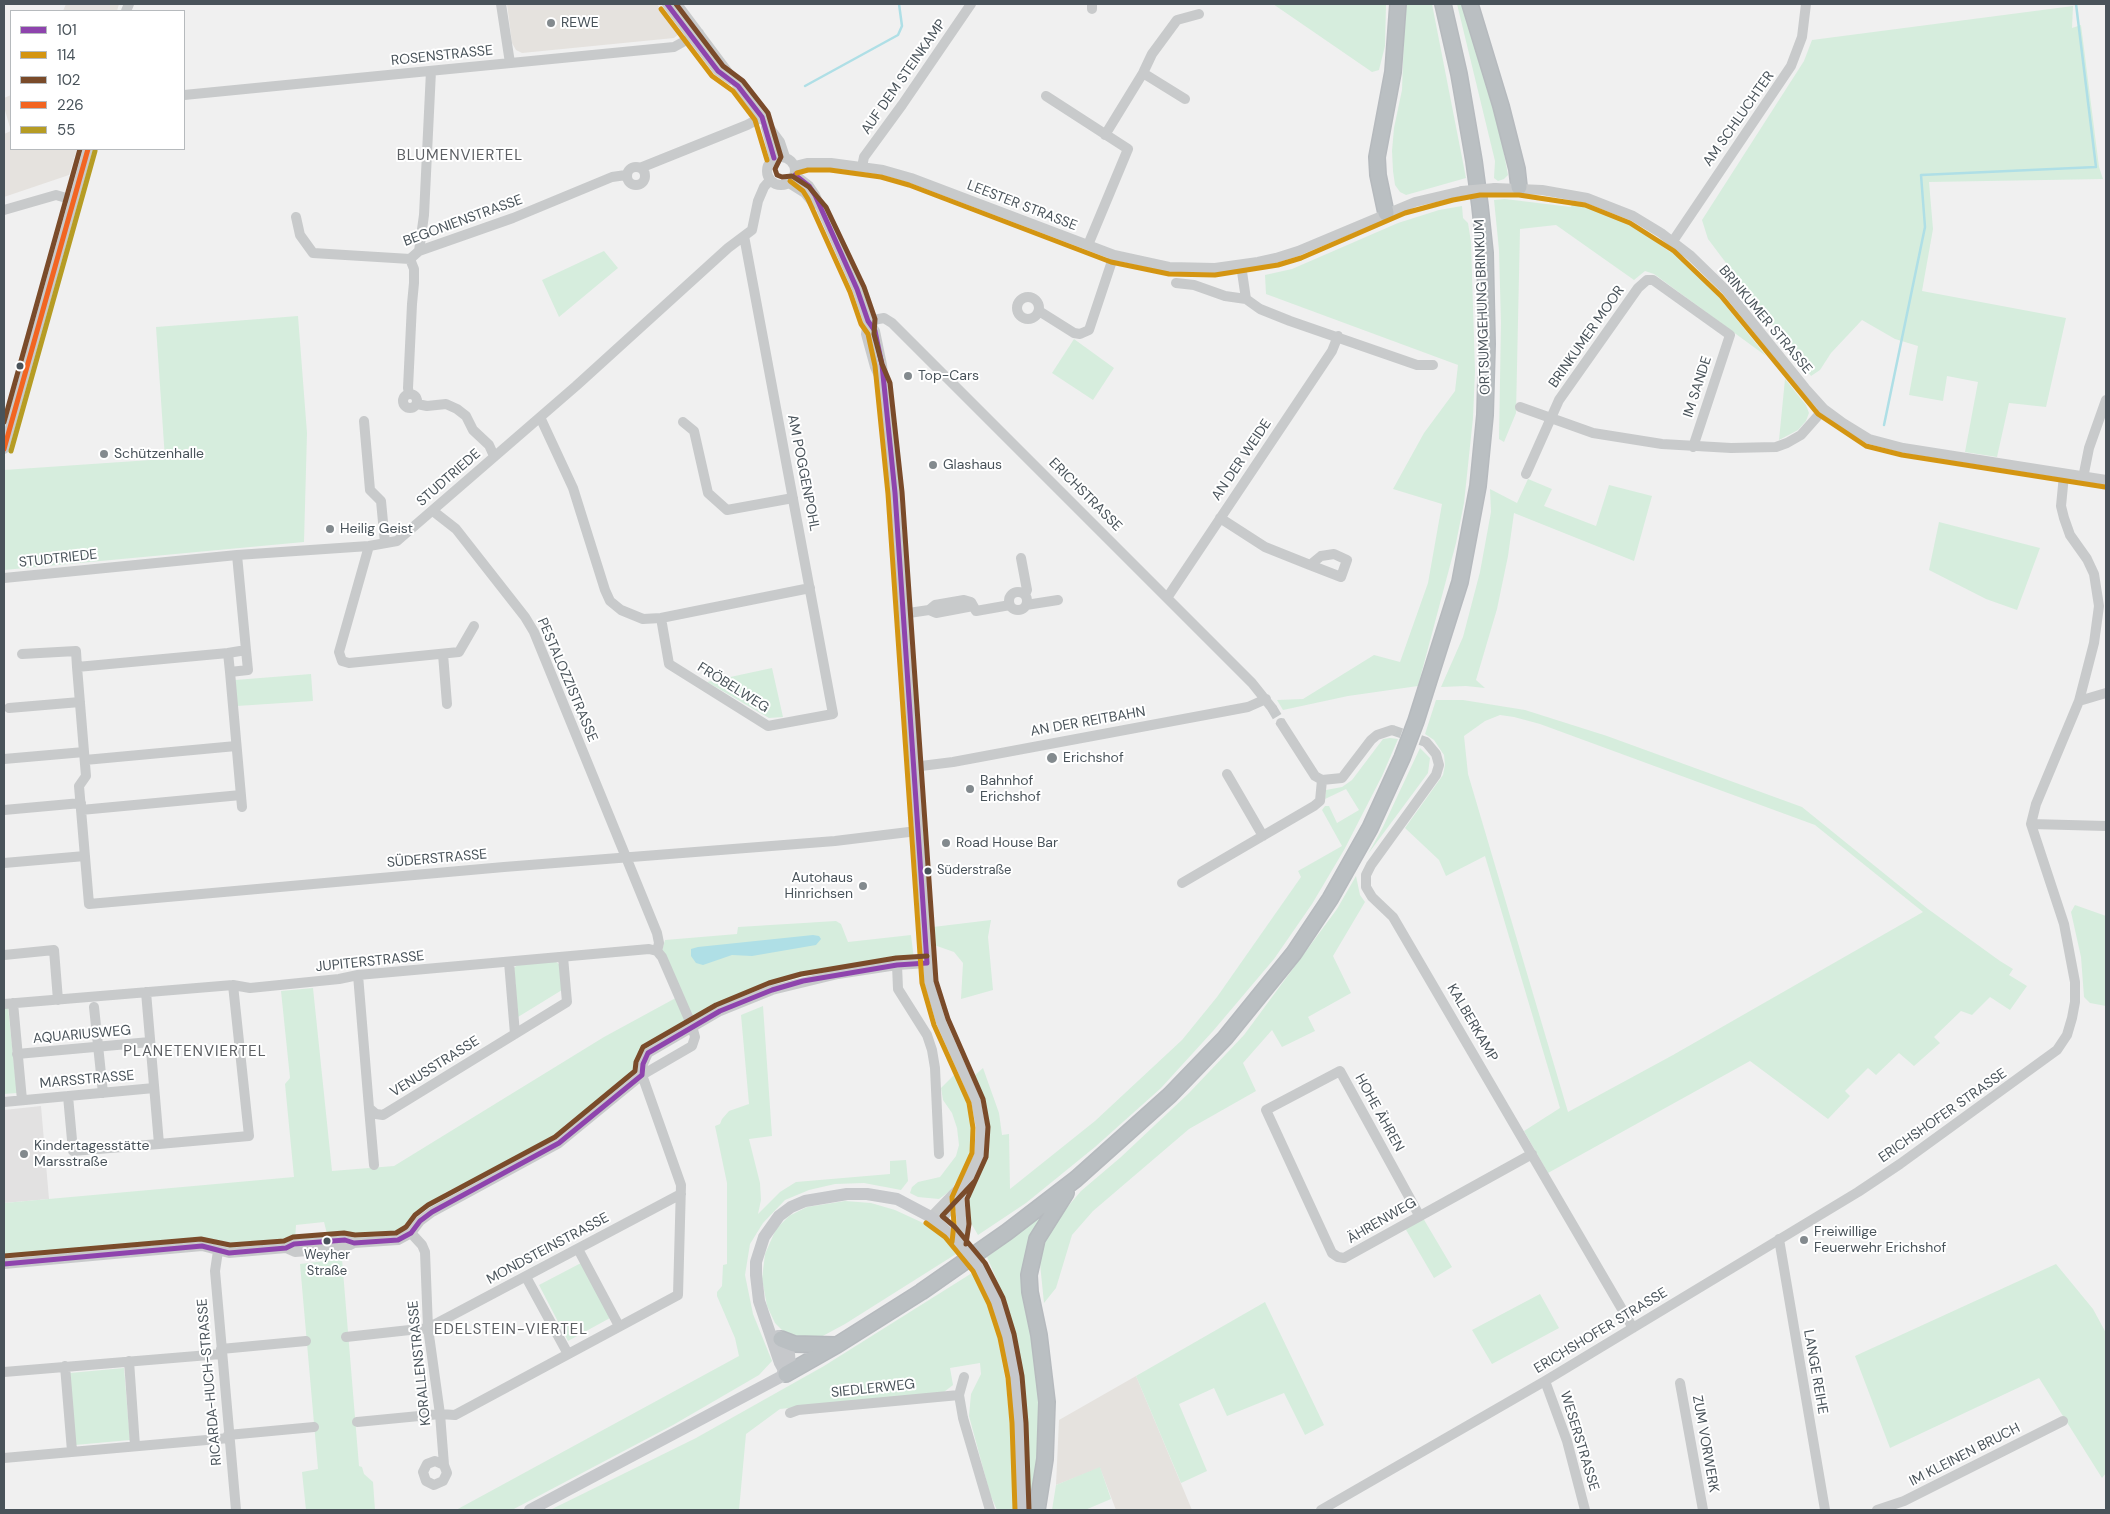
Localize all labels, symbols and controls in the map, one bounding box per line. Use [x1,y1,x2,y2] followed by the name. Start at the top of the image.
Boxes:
[10,10,185,150] legend
[561,15,599,31] place label: REWE
[858,16,950,138] street label: AUF DEM STEINKAMP
[545,17,557,29] marker: REWE
[57,20,77,40] text: 101
[390,42,494,70] street label: ROSENSTRASSE
[57,45,75,65] text: 114
[1700,68,1778,170] street label: AM SCHLUCHTER
[57,70,80,90] text: 102
[57,95,84,115] text: 226
[57,120,75,140] text: 55
[395,147,525,165] district label: BLUMENVIERTEL
[965,177,1079,235] street label: LEESTER STRASSE
[401,192,525,250] street label: BEGONIENSTRASSE
[1472,219,1494,395] street label: ORTSUMGEHUNG BRINKUM
[1715,262,1815,378] street label: BRINKUMER STRASSE
[1546,283,1628,391] street label: BRINKUMER MOOR
[1680,354,1716,420] street label: IM SANDE
[15,361,25,371] unlabelled marker
[918,368,979,384] place label: Top-Cars
[902,370,914,382] marker: Top-Cars
[783,413,823,533] street label: AM POGGENPOHL
[1209,416,1275,504] street label: AN DER WEIDE
[114,446,204,462] place label: Schützenhalle
[414,446,484,510] street label: STUDTRIEDE
[98,448,110,460] marker: Schützenhalle
[1045,455,1125,535] street label: ERICHSTRASSE
[943,457,1002,473] place label: Glashaus
[927,459,939,471] marker: Glashaus
[340,521,413,537] place label: Heilig Geist
[324,523,336,535] marker: Heilig Geist
[18,547,98,571] street label: STUDTRIEDE
[533,615,601,745] street label: PESTALOZZISTRASSE
[694,659,772,717] street label: FRÖBELWEG
[1029,704,1147,740] street label: AN DER REITBAHN
[1063,750,1124,766] place label: Erichshof
[1045,751,1059,765] marker: Erichshof
[980,773,1041,806] place label: Bahnhof Erichshof
[964,783,976,795] marker: Bahnhof Erichshof
[956,835,1058,851] place label: Road House Bar
[940,837,952,849] marker: Road House Bar
[386,846,488,872] street label: SÜDERSTRASSE
[937,863,1011,879] place label: Süderstraße
[923,866,933,876] marker: Süderstraße
[784,870,853,902] place label: Autohaus Hinrichsen
[857,880,869,892] marker: Autohaus Hinrichsen
[315,948,425,976] street label: JUPITERSTRASSE
[1443,981,1501,1065] street label: KALBERKAMP
[32,1022,132,1048] street label: AQUARIUSWEG
[387,1033,483,1101] street label: VENUSSTRASSE
[121,1043,269,1061] district label: PLANETENVIERTEL
[1876,1065,2010,1167] street label: ERICHSHOFER STRASSE
[39,1067,135,1093] street label: MARSSTRASSE
[1351,1071,1407,1155] street label: HOHE ÄHREN
[34,1138,149,1170] place label: Kindertagesstätte Marsstraße
[18,1148,30,1160] marker: Kindertagesstätte Marsstraße
[1345,1195,1419,1247] street label: ÄHRENWEG
[484,1210,612,1288] street label: MONDSTEINSTRASSE
[1814,1224,1946,1256] place label: Freiwillige Feuerwehr Erichshof
[1798,1234,1810,1246] marker: Freiwillige Feuerwehr Erichshof
[322,1236,332,1246] marker: Weyher Straße
[304,1248,350,1279] place label: Weyher Straße
[1531,1285,1671,1377] street label: ERICHSHOFER STRASSE
[194,1298,226,1466] street label: RICARDA-HUCH-STRASSE
[405,1300,435,1426] street label: KORALLENSTRASSE
[432,1321,590,1339] district label: EDELSTEIN-VIERTEL
[1799,1328,1831,1416] street label: LANGE REIHE
[830,1376,916,1402] street label: SIEDLERWEG
[1556,1389,1602,1493] street label: WESERSTRASSE
[1688,1394,1722,1494] street label: ZUM VORWERK
[1907,1420,2023,1490] street label: IM KLEINEN BRUCH

